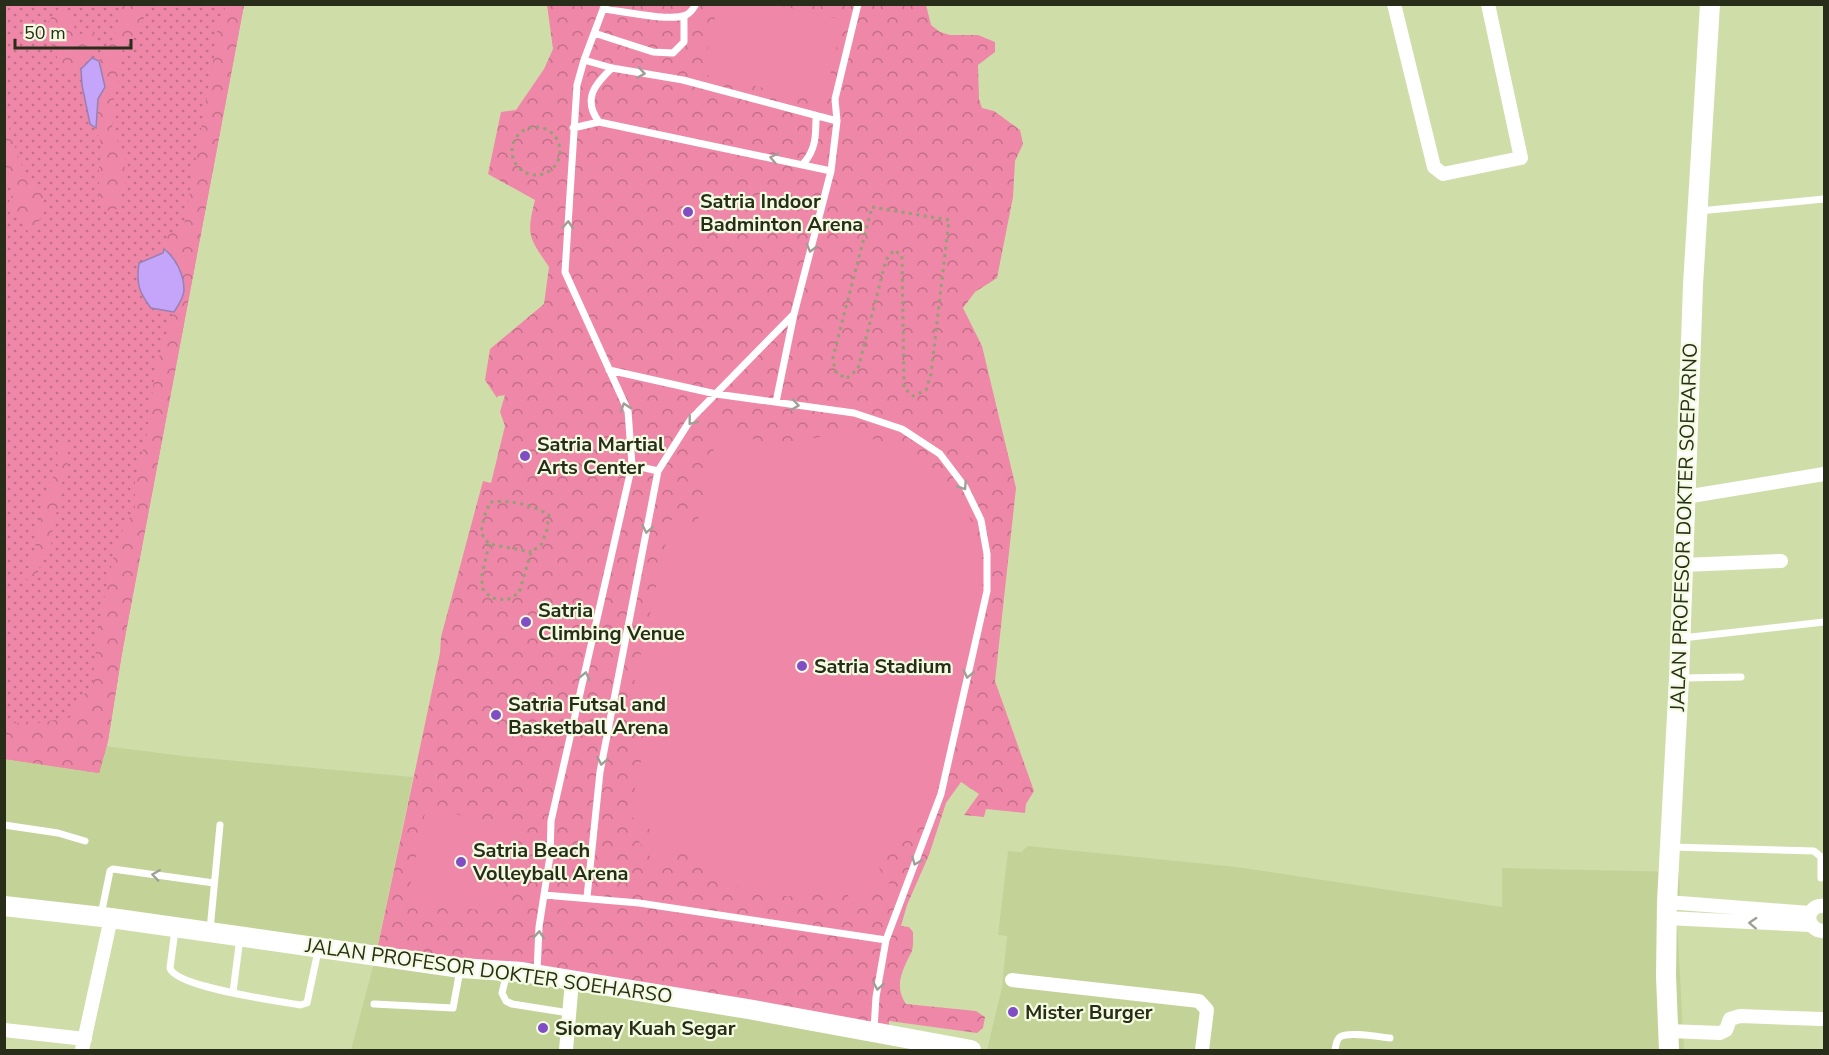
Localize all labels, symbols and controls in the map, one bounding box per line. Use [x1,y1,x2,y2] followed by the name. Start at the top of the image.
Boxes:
[15,12,130,50] scale bar
[24,21,66,45] text: 50 m
[635,66,645,79] one-way arrow
[769,153,779,166] one-way arrow
[700,188,863,238] place label: Satria Indoor Badminton Arena
[681,205,695,219] marker: Satria Indoor Badminton Arena
[561,221,574,230] one-way arrow
[806,243,819,253] one-way arrow
[1664,342,1704,713] street label: JALAN PROFESOR DOKTER SOEPARNO
[790,398,800,410] one-way arrow
[620,402,632,413] one-way arrow
[688,414,699,425] one-way arrow
[537,431,665,481] place label: Satria Martial Arts Center
[518,449,532,463] marker: Satria Martial Arts Center
[956,479,967,490] one-way arrow
[641,523,654,533] one-way arrow
[538,597,685,647] place label: Satria Climbing Venue
[519,615,533,629] marker: Satria Climbing Venue
[814,653,952,680] place label: Satria Stadium
[795,659,809,673] marker: Satria Stadium
[963,668,976,678] one-way arrow
[577,671,590,681] one-way arrow
[508,691,669,741] place label: Satria Futsal and Basketball Arena
[489,708,503,722] marker: Satria Futsal and Basketball Arena
[596,756,609,766] one-way arrow
[472,837,629,887] place label: Satria Beach Volleyball Arena
[454,855,468,869] marker: Satria Beach Volleyball Arena
[911,855,923,866] one-way arrow
[152,870,161,882] one-way arrow
[1748,916,1757,929] one-way arrow
[532,930,545,939] one-way arrow
[303,932,674,1010] street label: JALAN PROFESOR DOKTER SOEHARSO
[873,981,885,991] one-way arrow
[1025,999,1153,1026] place label: Mister Burger
[1006,1005,1020,1019] marker: Mister Burger
[555,1015,736,1042] place label: Siomay Kuah Segar
[536,1021,550,1035] marker: Siomay Kuah Segar

